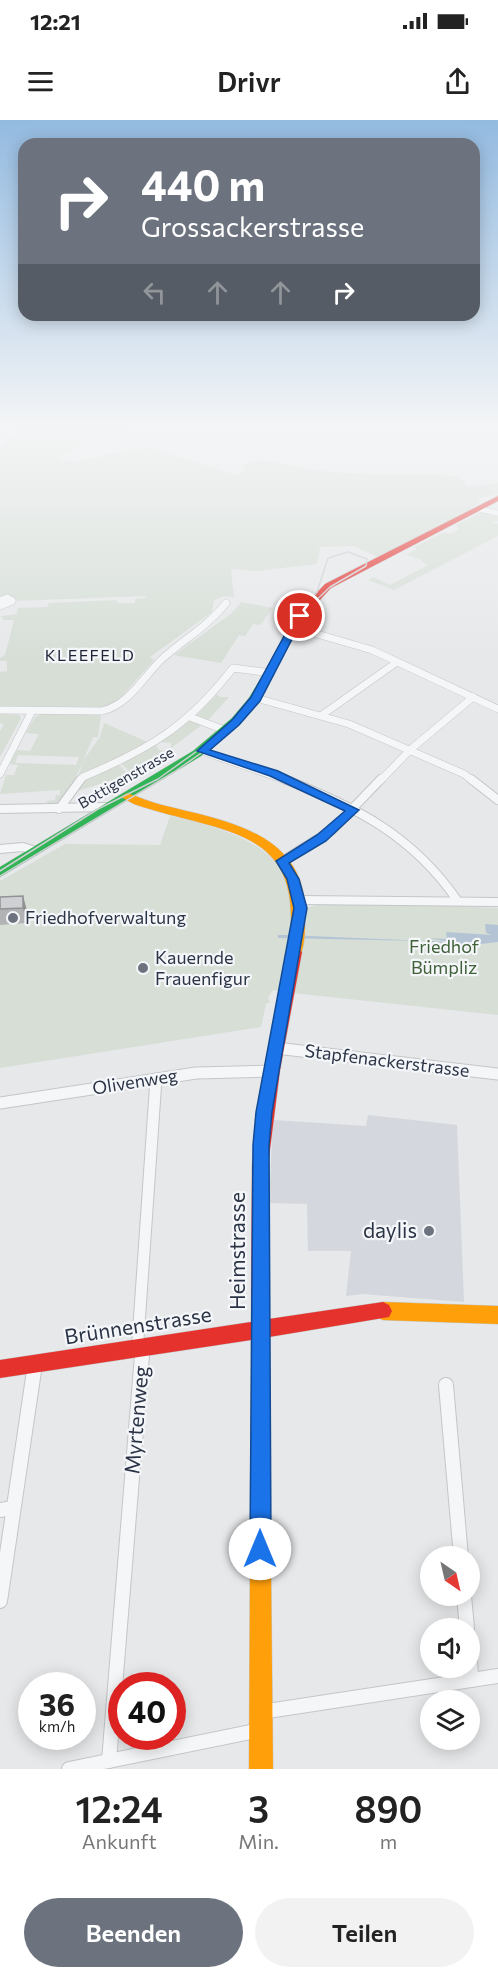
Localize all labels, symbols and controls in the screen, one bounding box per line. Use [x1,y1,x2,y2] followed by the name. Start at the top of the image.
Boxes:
[30,8,81,35] text: 12:21
[24,65,57,98] icon: menu
[217,65,281,98] text: Drivr
[441,65,474,98] icon: share
[141,158,265,210] text: 440 m
[42,162,120,240] icon: right
[141,210,364,243] text: Grossackerstrasse
[138,276,171,309] icon: left
[201,276,234,309] icon: ahead
[264,276,297,309] icon: ahead
[327,276,360,309] icon: right
[274,590,325,641] pin
[283,599,316,632] icon: arrive
[45,645,135,664] district label: KLEEFELD
[75,742,177,812] street label: Bottigenstrasse
[25,906,186,928] place label: Friedhofverwaltung
[6,911,20,925] marker: Friedhofverwaltung
[409,935,480,978] park label: Friedhof Bümpliz
[155,946,250,989] place label: Kauernde Frauenfigur
[136,961,150,975] marker: Kauernde Frauenfigur
[303,1039,471,1081] street label: Stapfenackerstrasse
[91,1063,179,1099] street label: Olivenweg
[224,1192,249,1310] street label: Heimstrasse
[363,1217,417,1242] place label: daylis
[422,1224,436,1238] marker: daylis
[63,1301,213,1348] street label: Brünnenstrasse
[118,1365,153,1475] street label: Myrtenweg
[228,1517,292,1581] position arrow
[420,1546,480,1606] north arrow
[420,1546,480,1750] map controls
[420,1618,480,1678] button: sound
[108,1672,186,1750] speed limit sign: 40
[39,1685,75,1722] text: 36
[420,1690,480,1750] button: layers
[39,1717,75,1735] text: km/h
[76,1786,163,1830] text: 12:24
[248,1786,269,1830] text: 3
[354,1786,422,1830] text: 890
[82,1829,157,1853] text: Ankunft
[238,1829,279,1853] text: Min.
[380,1829,397,1853] text: m
[24,1898,243,1967] button: Beenden
[255,1898,474,1967] button: Teilen

